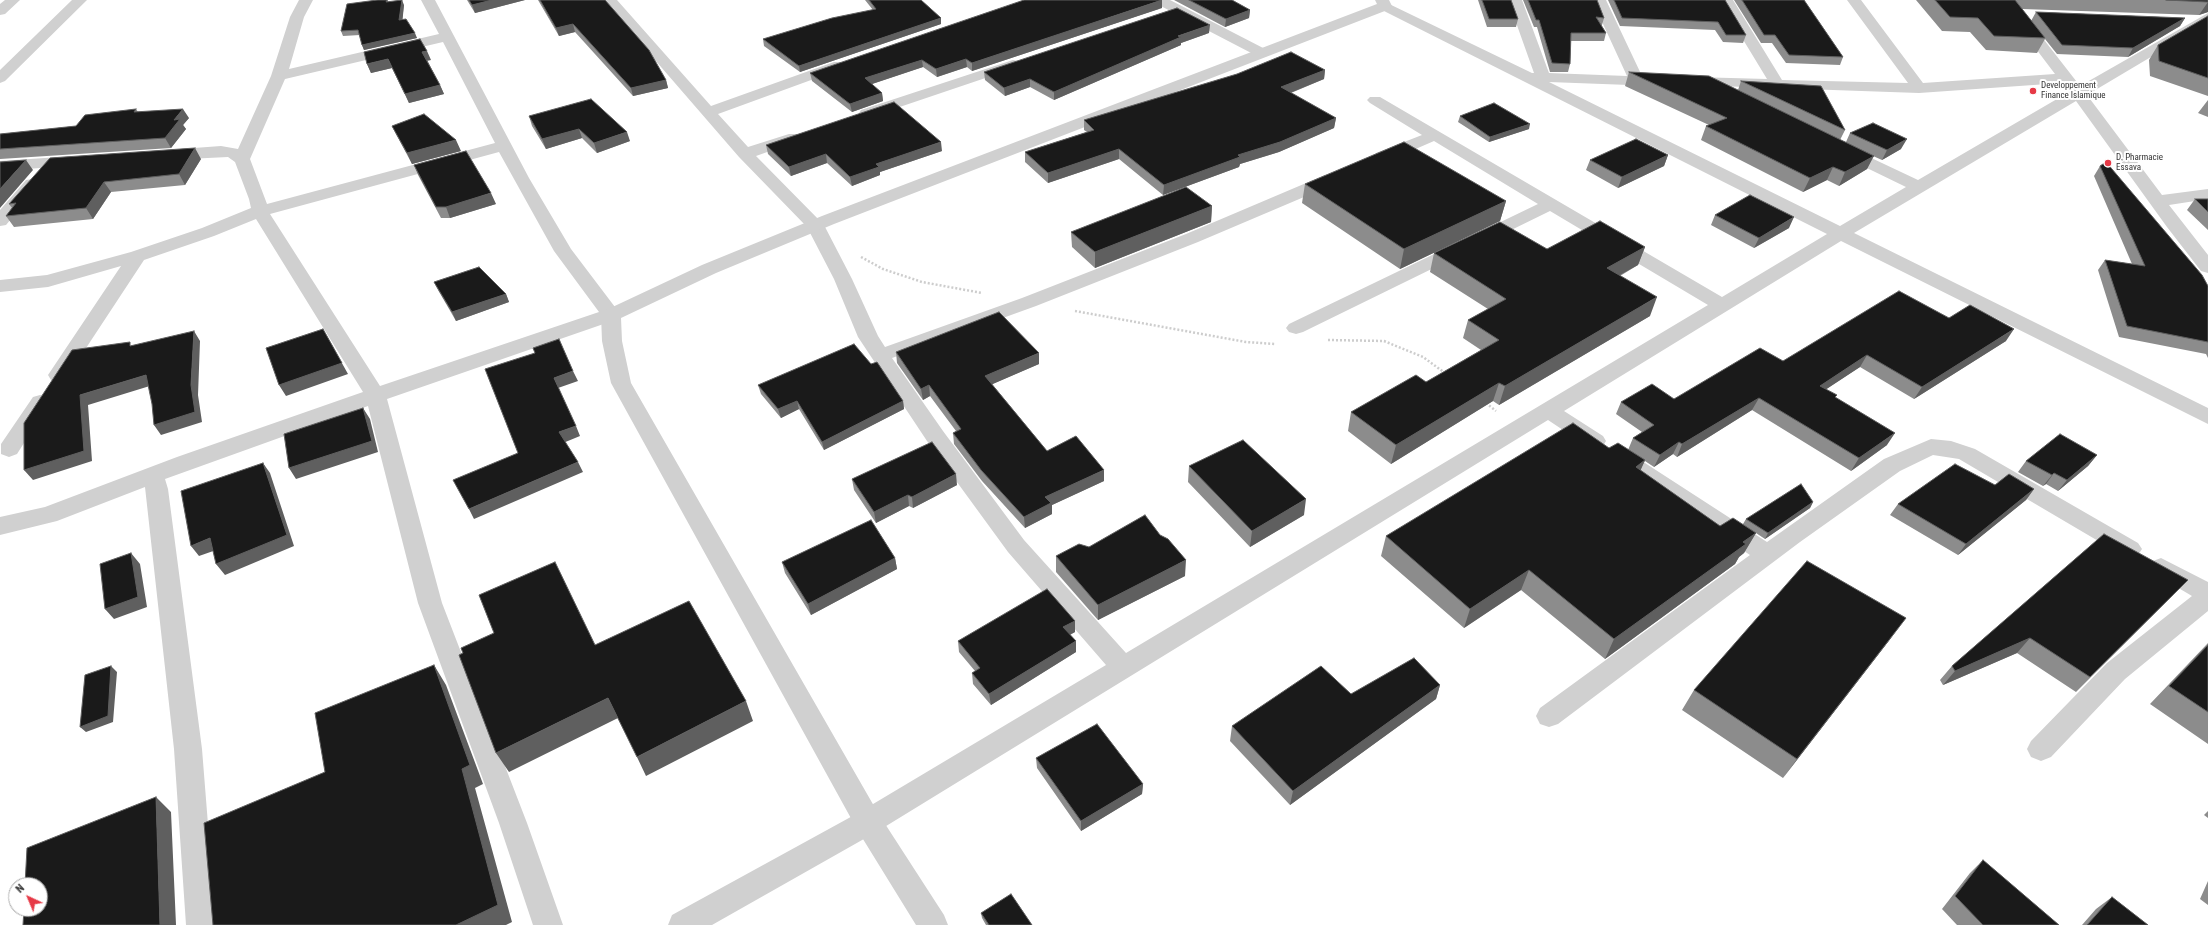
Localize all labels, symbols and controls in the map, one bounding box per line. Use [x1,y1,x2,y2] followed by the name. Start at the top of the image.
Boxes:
[2041,81,2106,102] place label: Developpement Finance Islamique
[2028,86,2038,96] marker: Developpement Finance Islamique
[2116,153,2163,174] place label: D. Pharmacie Essava
[2103,158,2113,168] marker: D. Pharmacie Essava
[8,877,48,917] north arrow
[13,882,27,896] text: N

